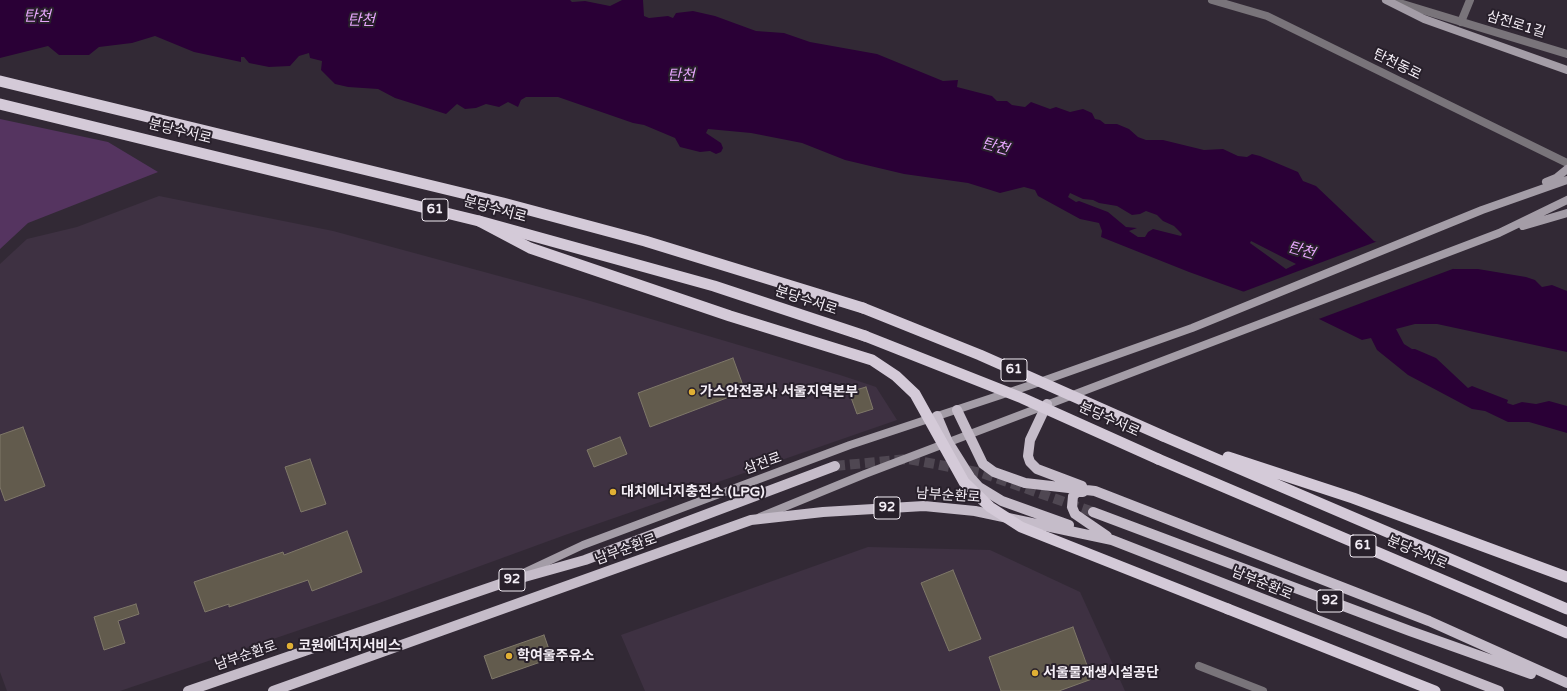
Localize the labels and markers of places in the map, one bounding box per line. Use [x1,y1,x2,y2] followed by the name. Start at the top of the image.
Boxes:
[700,384,858,400] place label: 가스안전공사 서울지역본부
[687,387,697,397] marker: 가스안전공사 서울지역본부
[621,484,765,500] place label: 대치에너지충전소 (LPG)
[608,487,618,497] marker: 대치에너지충전소 (LPG)
[298,638,401,654] place label: 코원에너지서비스
[285,641,295,651] marker: 코원에너지서비스
[517,648,594,664] place label: 학여울주유소
[504,651,514,661] marker: 학여울주유소
[1043,665,1159,681] place label: 서울물재생시설공단
[1030,668,1040,678] marker: 서울물재생시설공단

